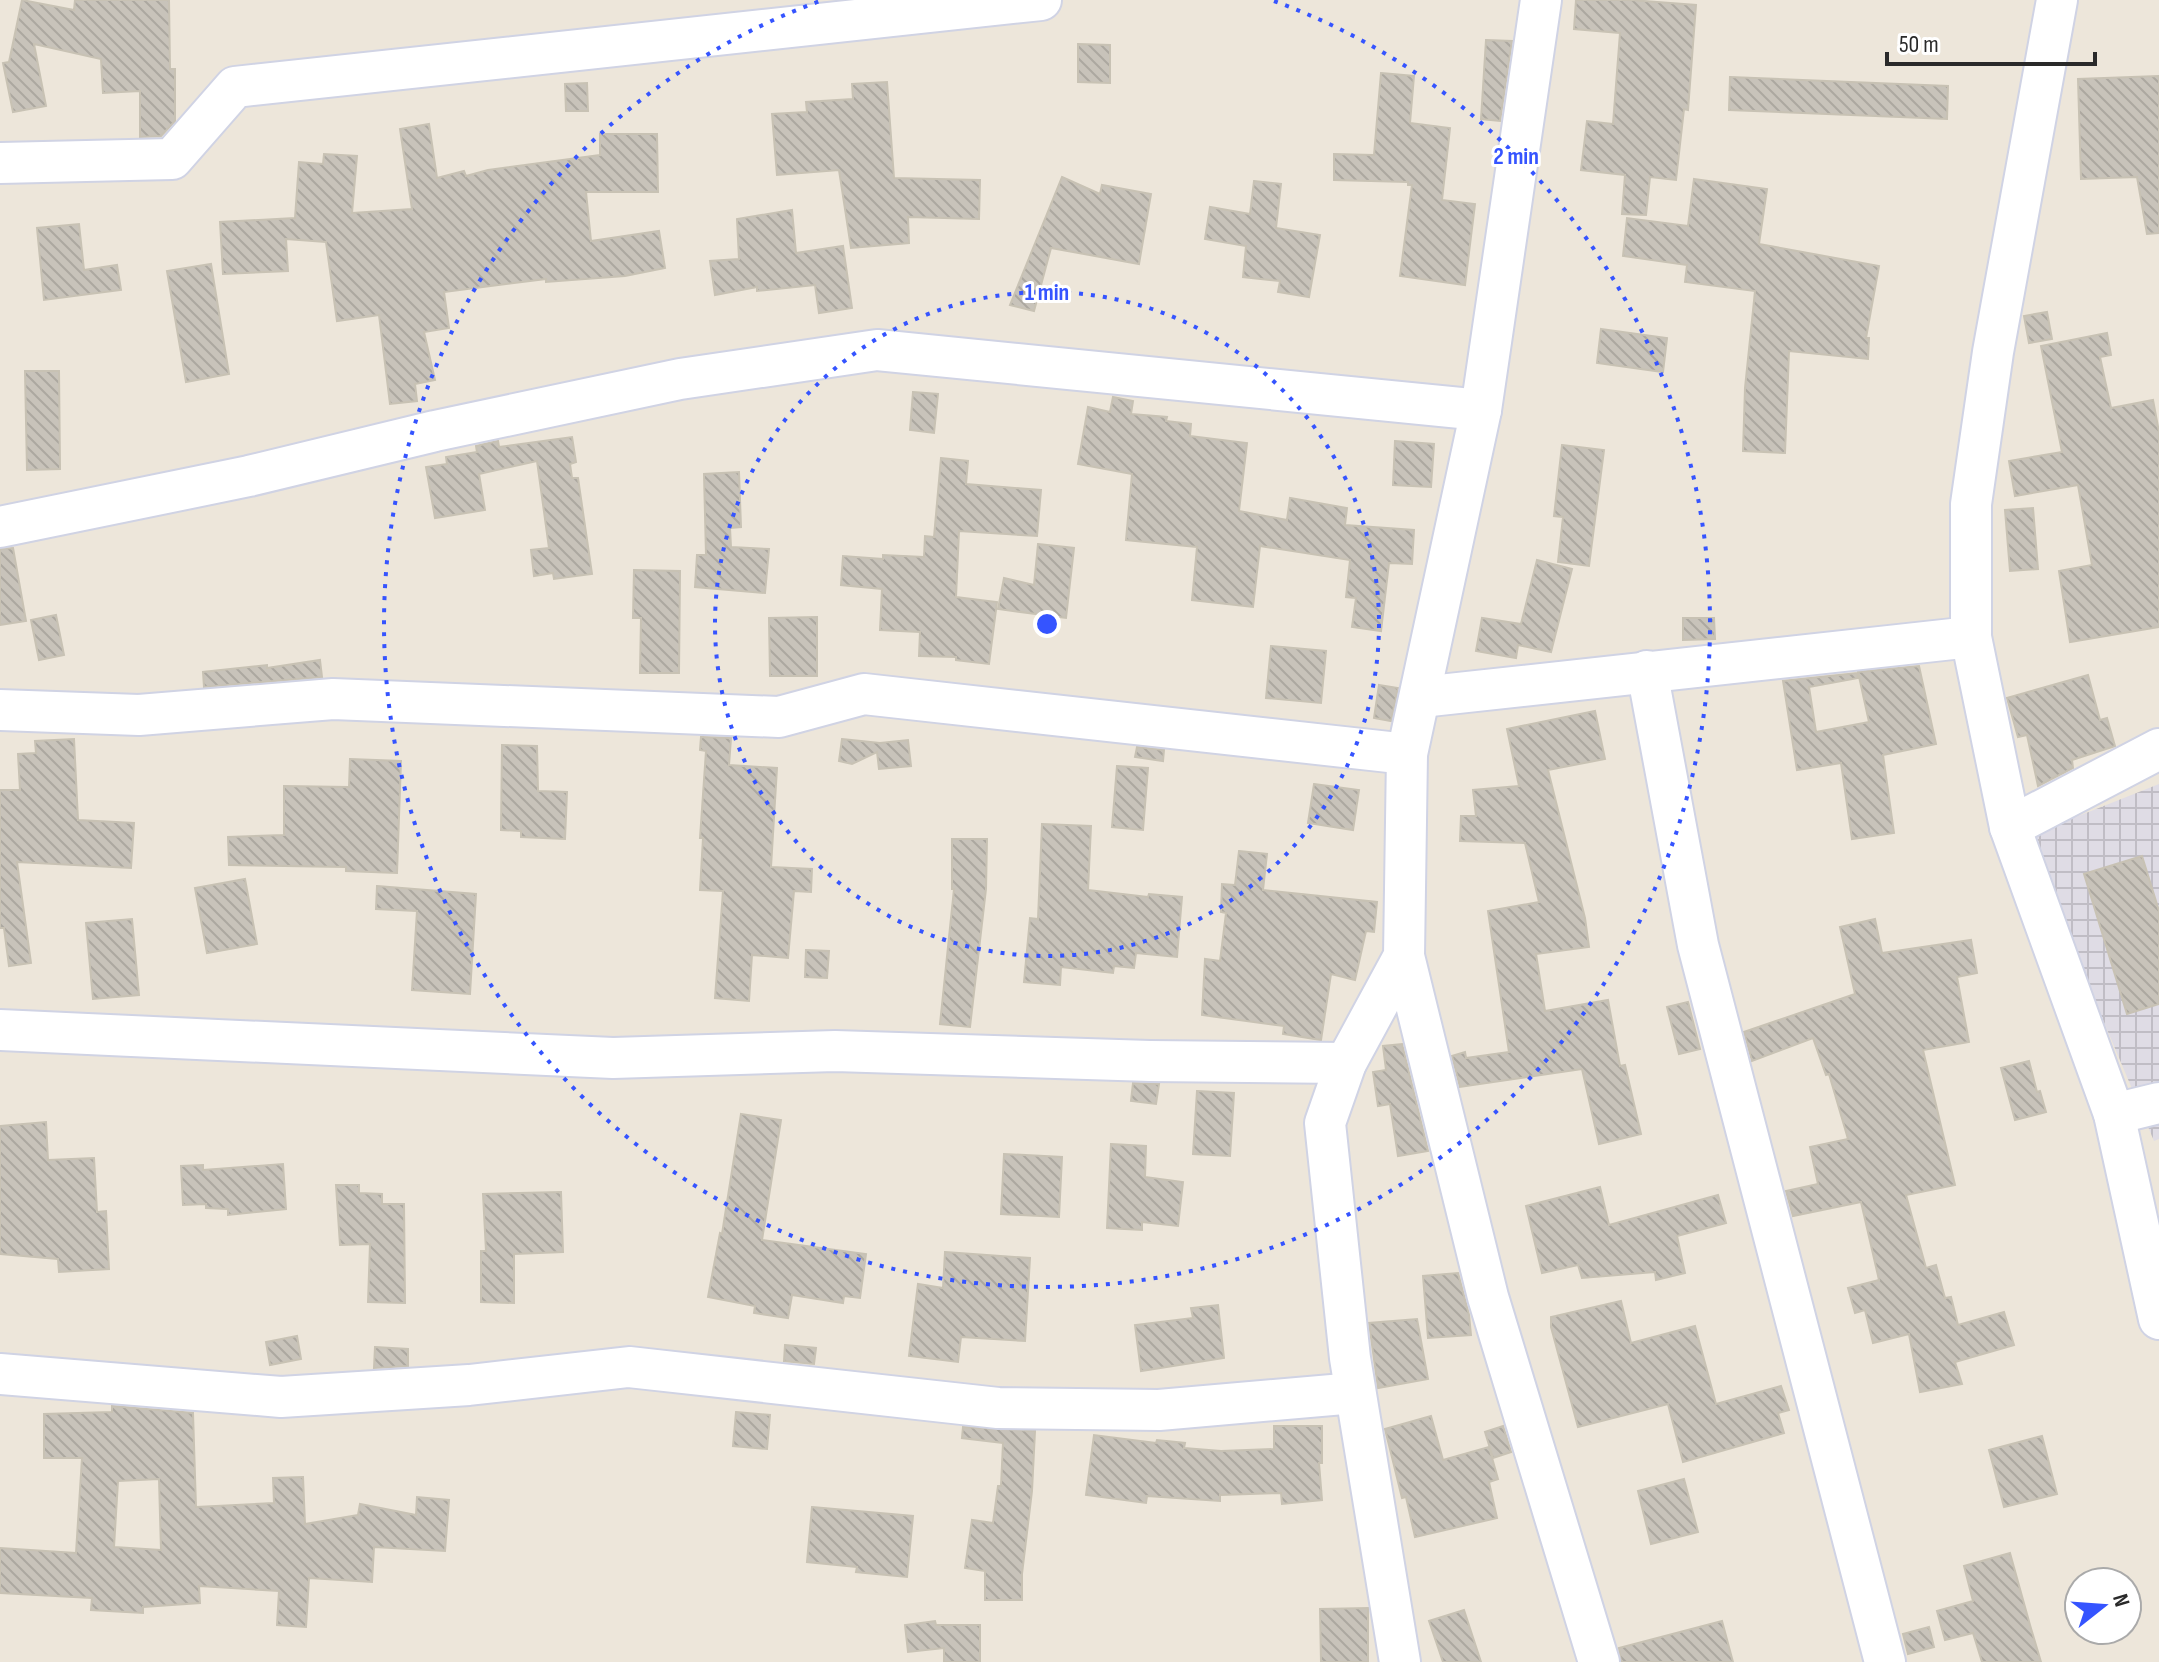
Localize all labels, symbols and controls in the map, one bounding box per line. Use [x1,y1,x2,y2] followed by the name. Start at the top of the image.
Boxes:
[1887,16,2095,66] scale bar
[1899,30,1939,59] text: 50 m
[1493,142,1539,171] text: 2 min
[1025,278,1069,307] text: 1 min
[1033,610,1061,638] centre of rings
[2063,1566,2143,1646] north arrow
[2106,1591,2135,1610] text: N

